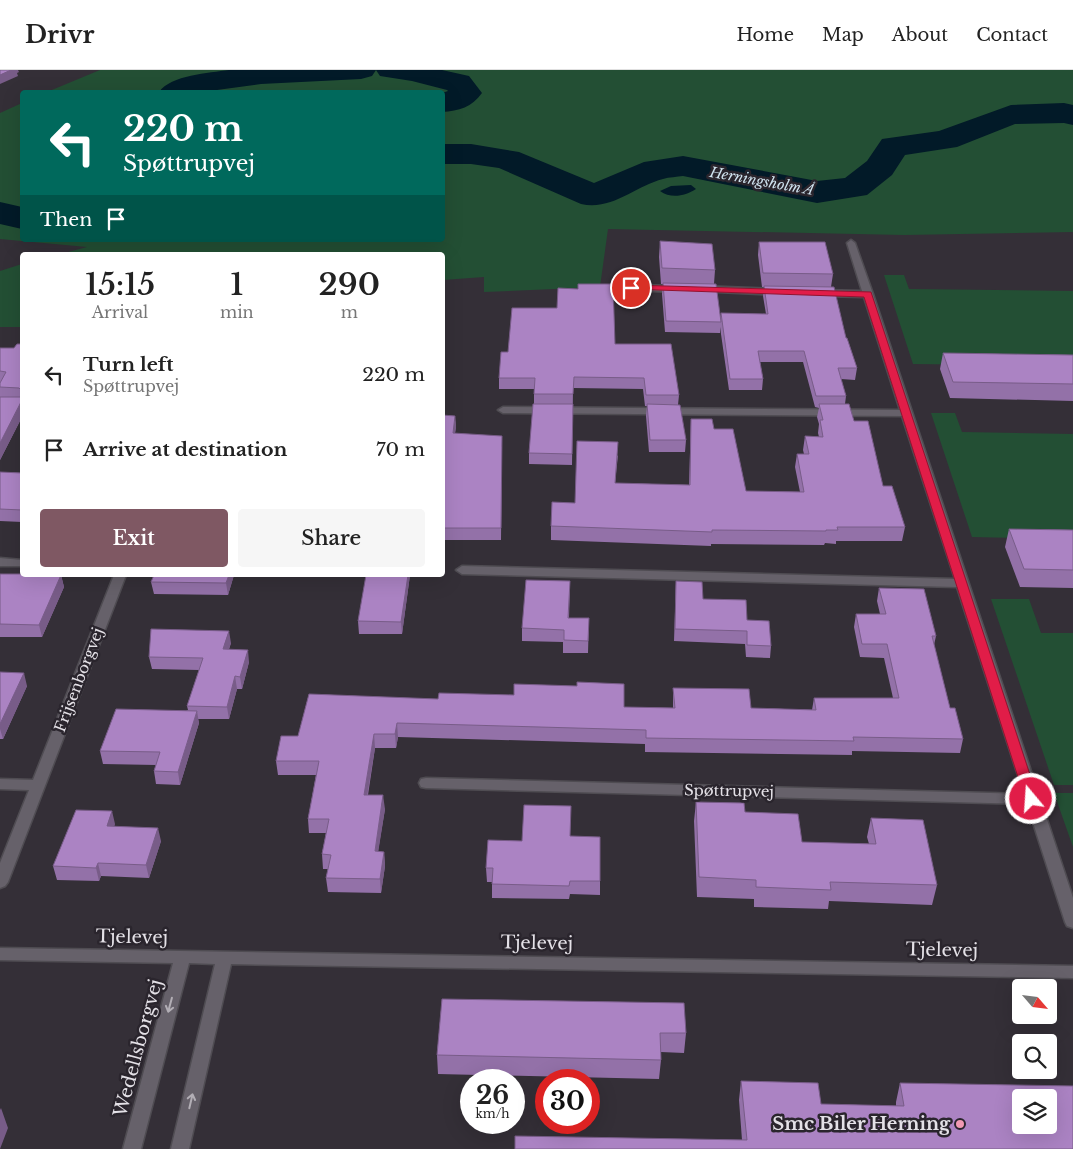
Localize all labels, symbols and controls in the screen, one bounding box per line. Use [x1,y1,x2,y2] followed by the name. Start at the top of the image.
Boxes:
[25,20,94,49] text: Drivr
[736,24,794,46] text: Home
[822,24,864,46] text: Map
[892,24,948,46] text: About
[976,24,1048,46] text: Contact
[123,107,243,150] text: 220 m
[40,110,105,175] icon: left
[123,150,255,177] text: Spøttrupvej
[707,163,816,199] water label: Herningsholm Å
[102,205,130,233] icon: arrive
[40,208,92,231] text: Then
[85,266,155,303] text: 15:15
[230,266,243,303] text: 1
[319,266,380,303] text: 290
[610,267,652,309] pin
[617,274,645,302] icon: arrive
[92,302,148,322] text: Arrival
[220,302,254,322] text: min
[341,302,358,322] text: m
[83,353,174,376] text: Turn left
[40,361,68,389] icon: left
[362,363,425,386] text: 220 m
[83,376,179,396] text: Spøttrupvej
[40,436,68,464] icon: arrive
[83,438,287,461] text: Arrive at destination
[376,438,425,461] text: 70 m
[40,509,228,567] button: Exit
[238,509,425,567] button: Share
[50,625,107,735] street label: Frijsenborgvej
[1004,772,1056,824] position arrow
[684,780,774,801] street label: Spøttrupvej
[96,925,168,949] street label: Tjelevej
[501,931,573,955] street label: Tjelevej
[906,938,978,962] street label: Tjelevej
[109,977,167,1120] street label: Wedellsborgvej
[1012,979,1058,1024] north arrow
[1012,979,1057,1134] map controls
[165,996,174,1012] one-way arrow
[1012,1034,1057,1079] button: search
[535,1069,600,1134] speed limit sign: 30
[476,1080,509,1111] text: 26
[1012,1089,1057,1134] button: layers
[187,1094,196,1110] one-way arrow
[475,1106,510,1121] text: km/h
[772,1113,951,1135] place label: Smc Biler Herning
[954,1118,966,1130] marker: Smc Biler Herning

